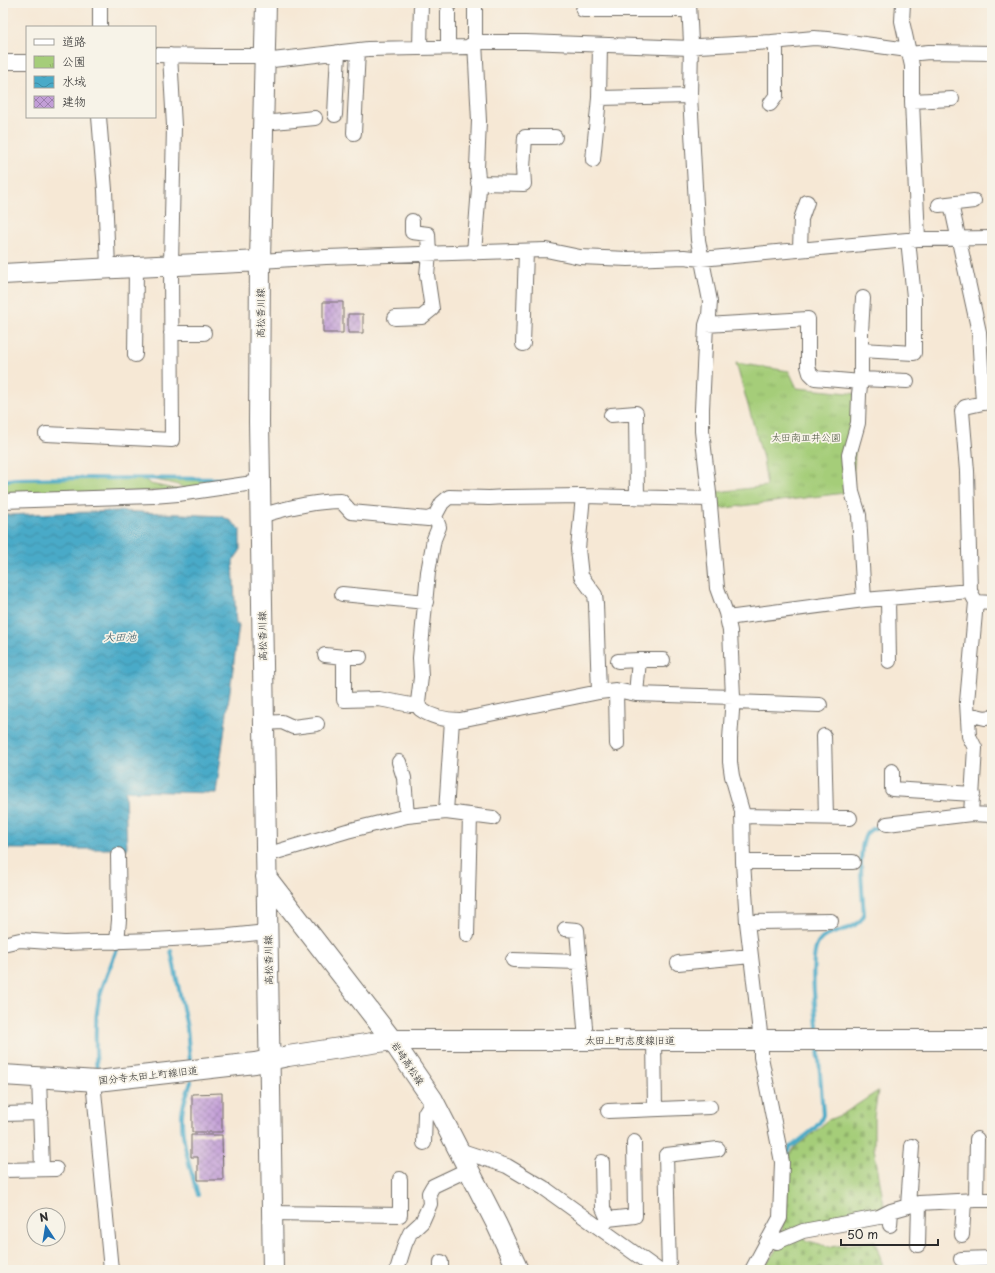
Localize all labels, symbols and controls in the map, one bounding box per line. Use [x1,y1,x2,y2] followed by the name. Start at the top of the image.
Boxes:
[26,26,156,118] legend
[62,32,86,50] text: 道路
[62,52,86,70] text: 公園
[62,72,86,90] text: 水域
[62,92,86,110] text: 建物
[252,288,267,338] street label: 高松香川線
[771,429,841,444] park label: 太田南皿井公園
[254,611,269,661] street label: 高松香川線
[104,628,137,645] water label: 大田池
[260,935,275,985] street label: 高松香川線
[585,1032,675,1047] street label: 太田上町志度線旧道
[388,1038,429,1088] street label: 岩崎高松線
[97,1062,198,1087] street label: 国分寺太田上町線旧道
[26,1207,66,1247] north arrow
[38,1207,50,1226] text: N
[841,1221,938,1247] scale bar
[847,1225,878,1243] text: 50 m

